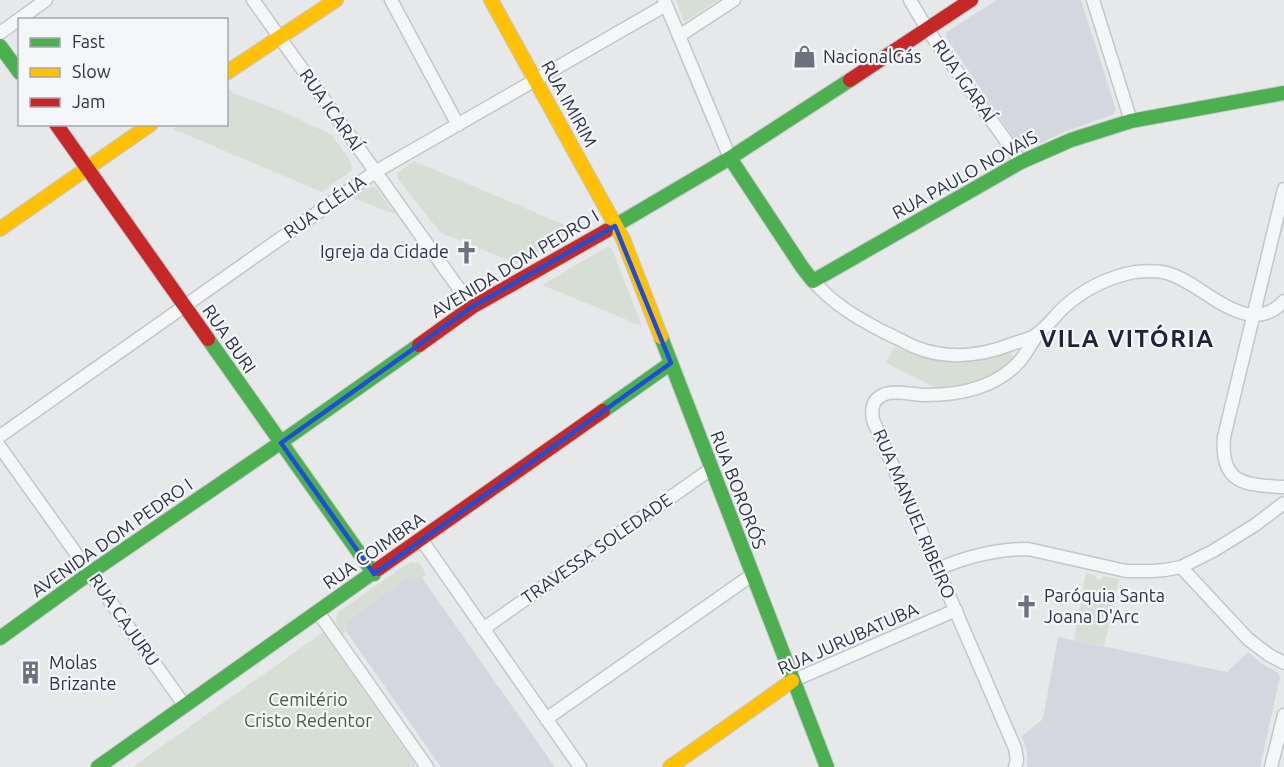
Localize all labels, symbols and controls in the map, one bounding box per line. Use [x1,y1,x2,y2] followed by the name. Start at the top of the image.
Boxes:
[18,18,228,126] legend
[72,31,105,51] text: Fast
[929,35,1001,126] street label: RUA IGARAÍ
[792,44,818,70] shop icon: NacionalGás
[823,46,922,66] place label: NacionalGás
[538,57,602,150] street label: RUA IMIRIM
[72,61,111,81] text: Slow
[296,64,368,154] street label: RUA ICARAÍ
[72,91,106,111] text: Jam
[888,126,1041,222] street label: RUA PAULO NOVAIS
[279,170,369,242] street label: RUA CLÉLIA
[427,205,602,321] street label: AVENIDA DOM PEDRO I
[454,239,480,265] church icon: Igreja da Cidade
[320,241,449,261] place label: Igreja da Cidade
[199,300,261,376] street label: RUA BURI
[1039,324,1215,352] district label: VILA VITÓRIA
[870,426,960,601] street label: RUA MANUEL RIBEIRO
[707,428,772,551] street label: RUA BORORÓS
[27,474,196,600] street label: AVENIDA DOM PEDRO I
[518,489,675,608] street label: TRAVESSA SOLEDADE
[319,508,428,593] street label: RUA COIMBRA
[86,570,164,669] street label: RUA CAJURU
[1044,585,1165,626] place label: Paróquia Santa Joana D'Arc
[1013,593,1039,619] church icon: Paróquia Santa Joana D'Arc
[774,598,921,678] street label: RUA JURUBATUBA
[49,652,116,693] place label: Molas Brizante
[18,660,44,686] building icon: Molas Brizante
[244,689,372,730] park label: Cemitério Cristo Redentor

